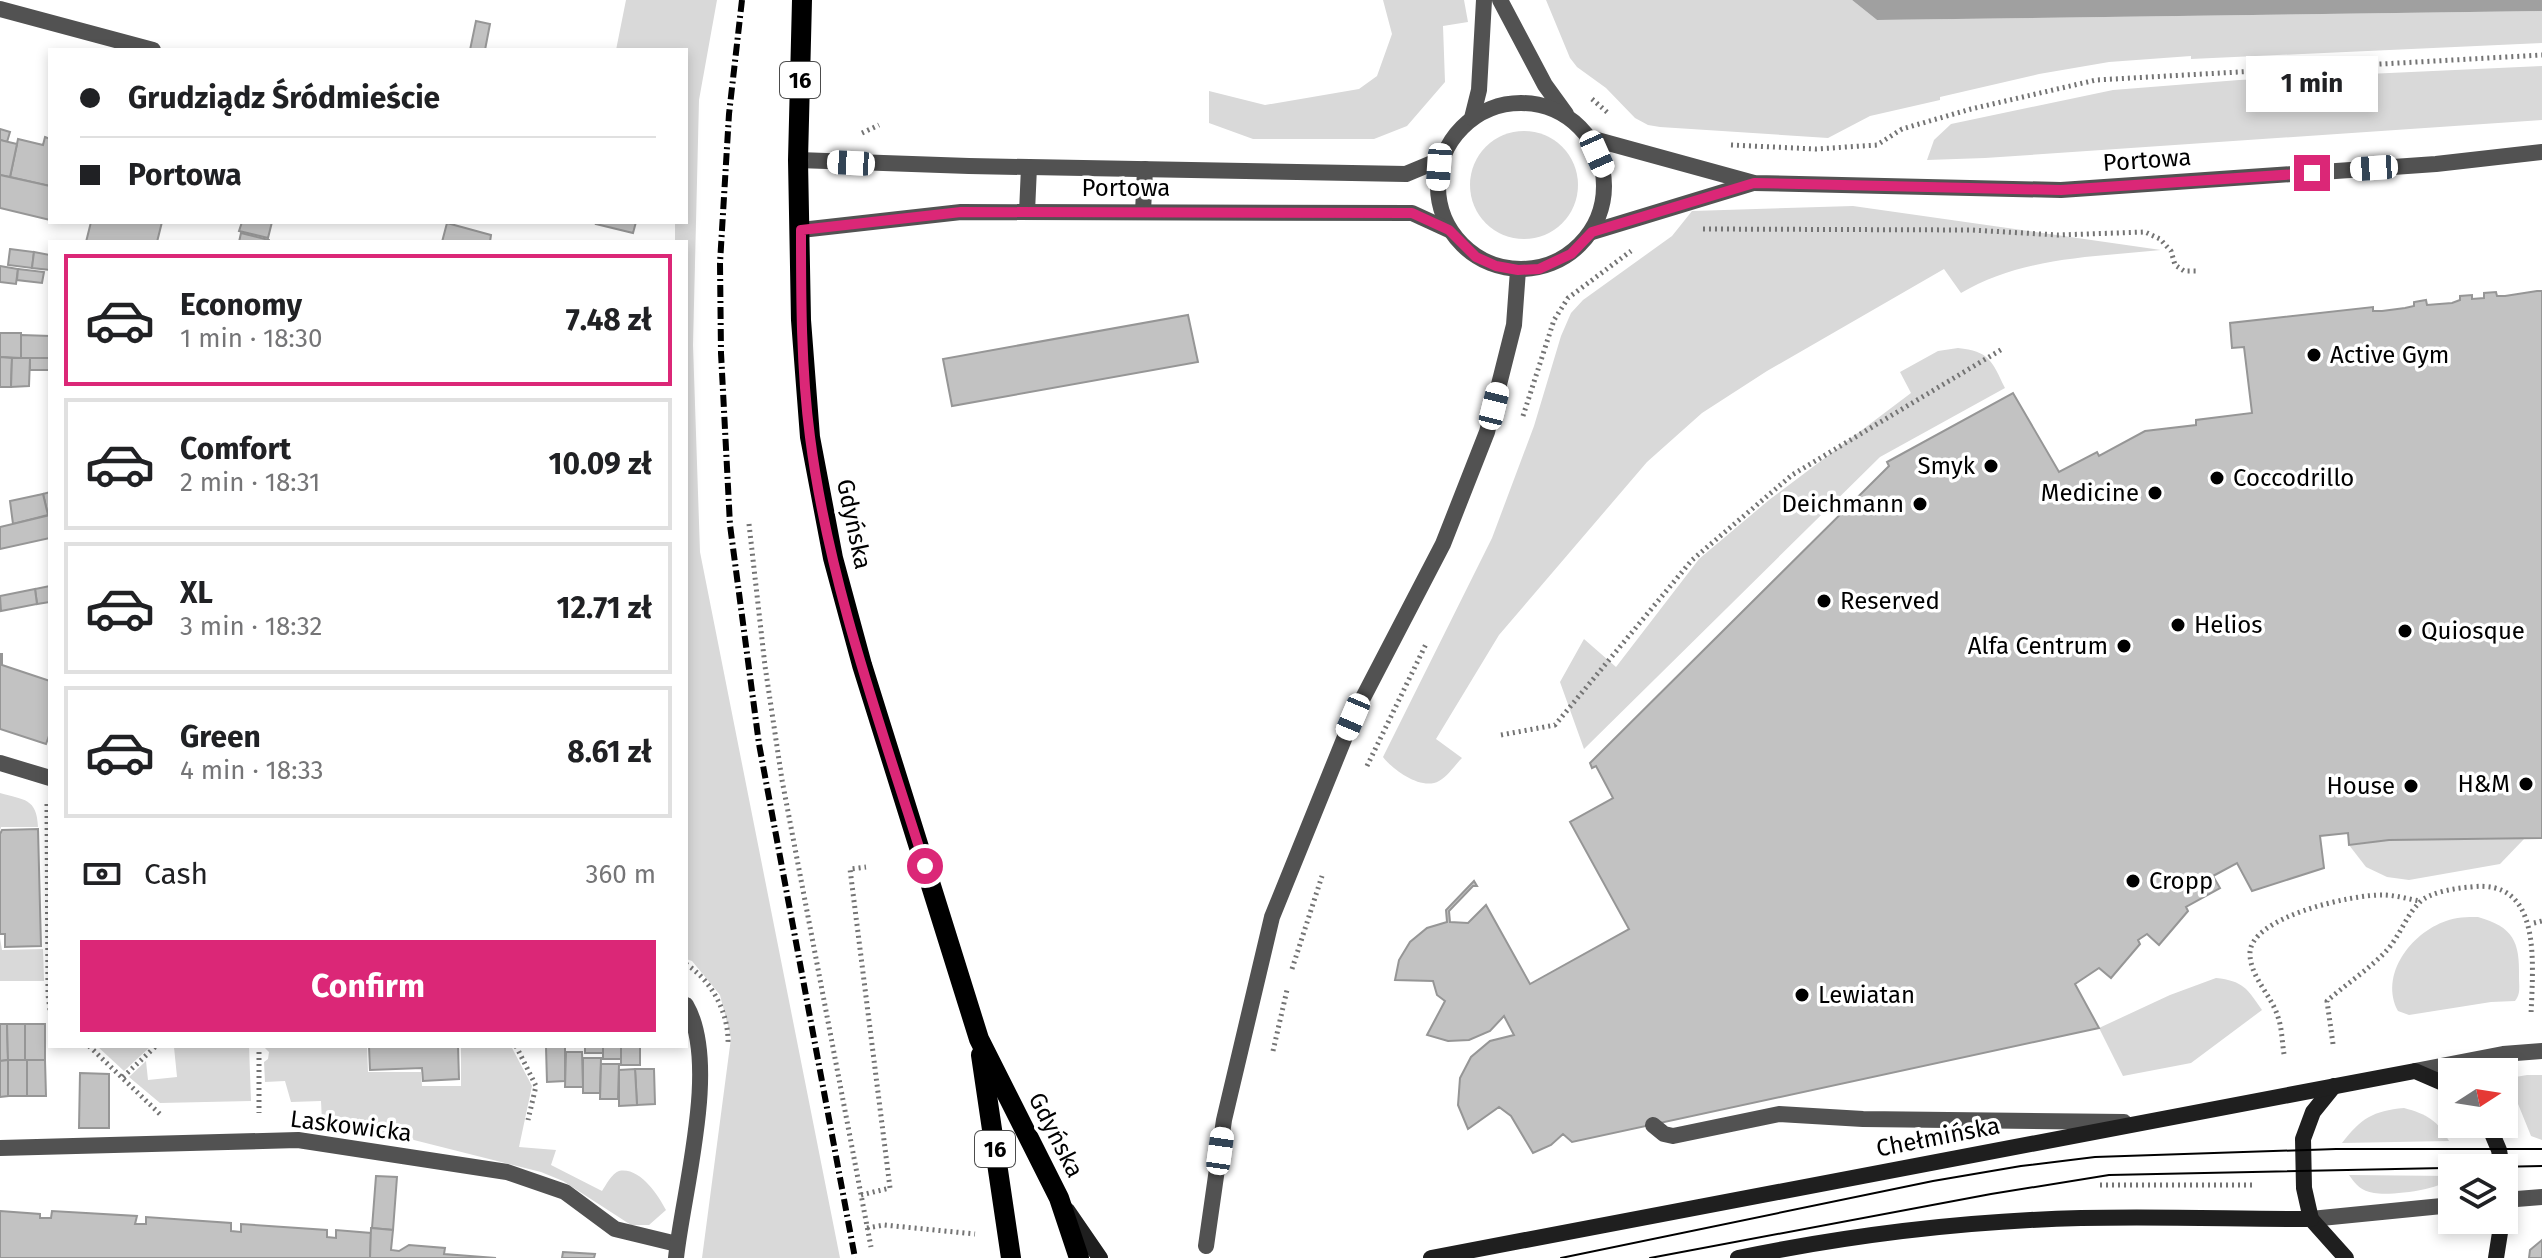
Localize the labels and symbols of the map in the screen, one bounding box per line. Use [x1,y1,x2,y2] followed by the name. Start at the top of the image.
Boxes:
[2246,57,2378,113] callout: 1 min
[780,62,820,98] road number: 16
[1576,127,1618,181] car
[1425,142,1453,192] car
[2102,143,2192,177] street label: Portowa
[826,150,876,176] car
[2349,154,2399,182] car
[2294,155,2330,191] route end
[1082,174,1170,202] street label: Portowa
[2330,341,2449,369] place label: Active Gym
[2305,346,2323,364] marker: Active Gym
[1477,380,1511,432] car
[1917,452,1976,480] place label: Smyk
[1982,457,2000,475] marker: Smyk
[2233,464,2354,492] place label: Coccodrillo
[2208,469,2226,487] marker: Coccodrillo
[831,476,877,572] street label: Gdyńska
[2041,479,2139,507] place label: Medicine
[2146,484,2164,502] marker: Medicine
[1781,490,1904,518] place label: Deichmann
[1911,495,1929,513] marker: Deichmann
[1840,587,1940,615] place label: Reserved
[1815,592,1833,610] marker: Reserved
[2194,611,2262,639] place label: Helios
[2169,616,2187,634] marker: Helios
[2421,617,2525,645] place label: Quiosque
[2396,622,2414,640] marker: Quiosque
[1968,632,2108,660] place label: Alfa Centrum
[2115,637,2133,655] marker: Alfa Centrum
[1333,690,1373,744] car
[2458,770,2510,798] place label: H&M
[2326,772,2395,800] place label: House
[2517,775,2535,793] marker: H&M
[2402,777,2420,795] marker: House
[907,848,943,884] route start
[2149,867,2213,895] place label: Cropp
[2124,872,2142,890] marker: Cropp
[1818,981,1915,1009] place label: Lewiatan
[1793,986,1811,1004] marker: Lewiatan
[2438,1058,2518,1138] north arrow
[1023,1088,1089,1182] street label: Gdyńska
[289,1105,413,1147] street label: Laskowicka
[1874,1111,2002,1163] street label: Chełmińska
[1205,1126,1235,1176] car
[975,1131,1015,1167] road number: 16

